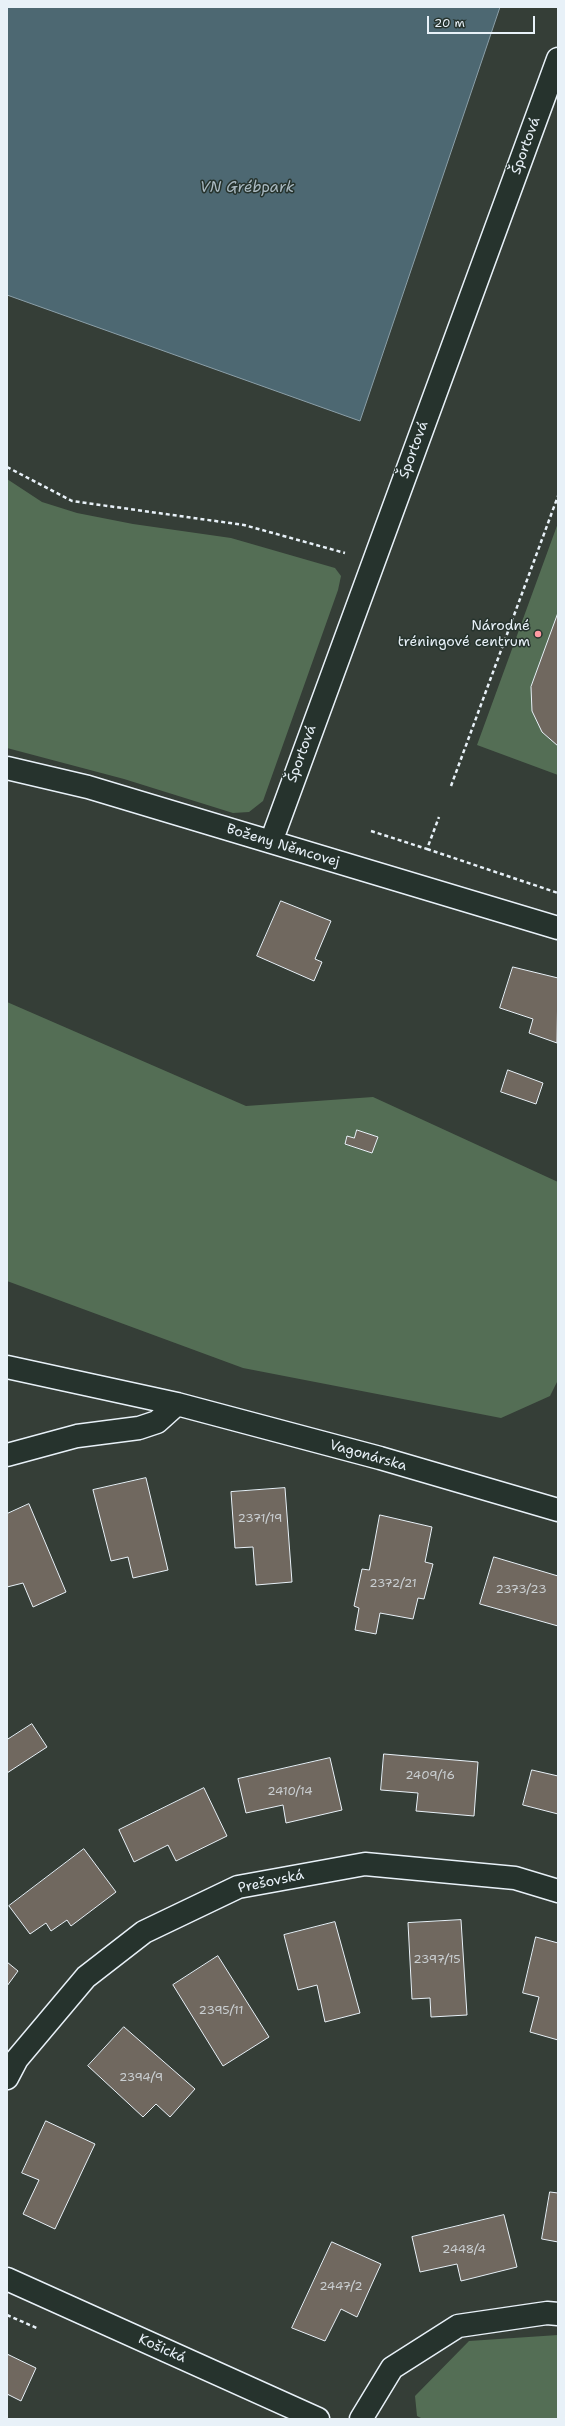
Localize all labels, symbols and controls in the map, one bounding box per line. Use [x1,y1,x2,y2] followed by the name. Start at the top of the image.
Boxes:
[429,8,537,34] scale bar
[434,15,465,31] text: 20 m
[508,115,544,177] street label: Športová
[200,179,294,197] water label: VN Grébpark
[396,419,432,481] street label: Športová
[398,618,530,650] place label: Národné tréningové centrum
[533,629,543,639] marker: Národné tréningové centrum
[284,723,320,785] street label: Športová
[224,821,342,871] street label: Boženy Němcovej
[327,1437,409,1475] street label: Vagonárska
[238,1512,282,1526] house number: 2371/19
[369,1577,417,1591] house number: 2372/21
[495,1583,547,1597] house number: 2373/23
[405,1769,455,1783] house number: 2409/16
[267,1785,313,1799] house number: 2410/14
[237,1867,305,1897] street label: Prešovská
[413,1953,461,1967] house number: 2397/15
[199,2004,243,2018] house number: 2395/11
[119,2071,163,2085] house number: 2394/9
[442,2243,486,2257] house number: 2448/4
[319,2280,363,2294] house number: 2447/2
[136,2331,188,2367] street label: Košická

